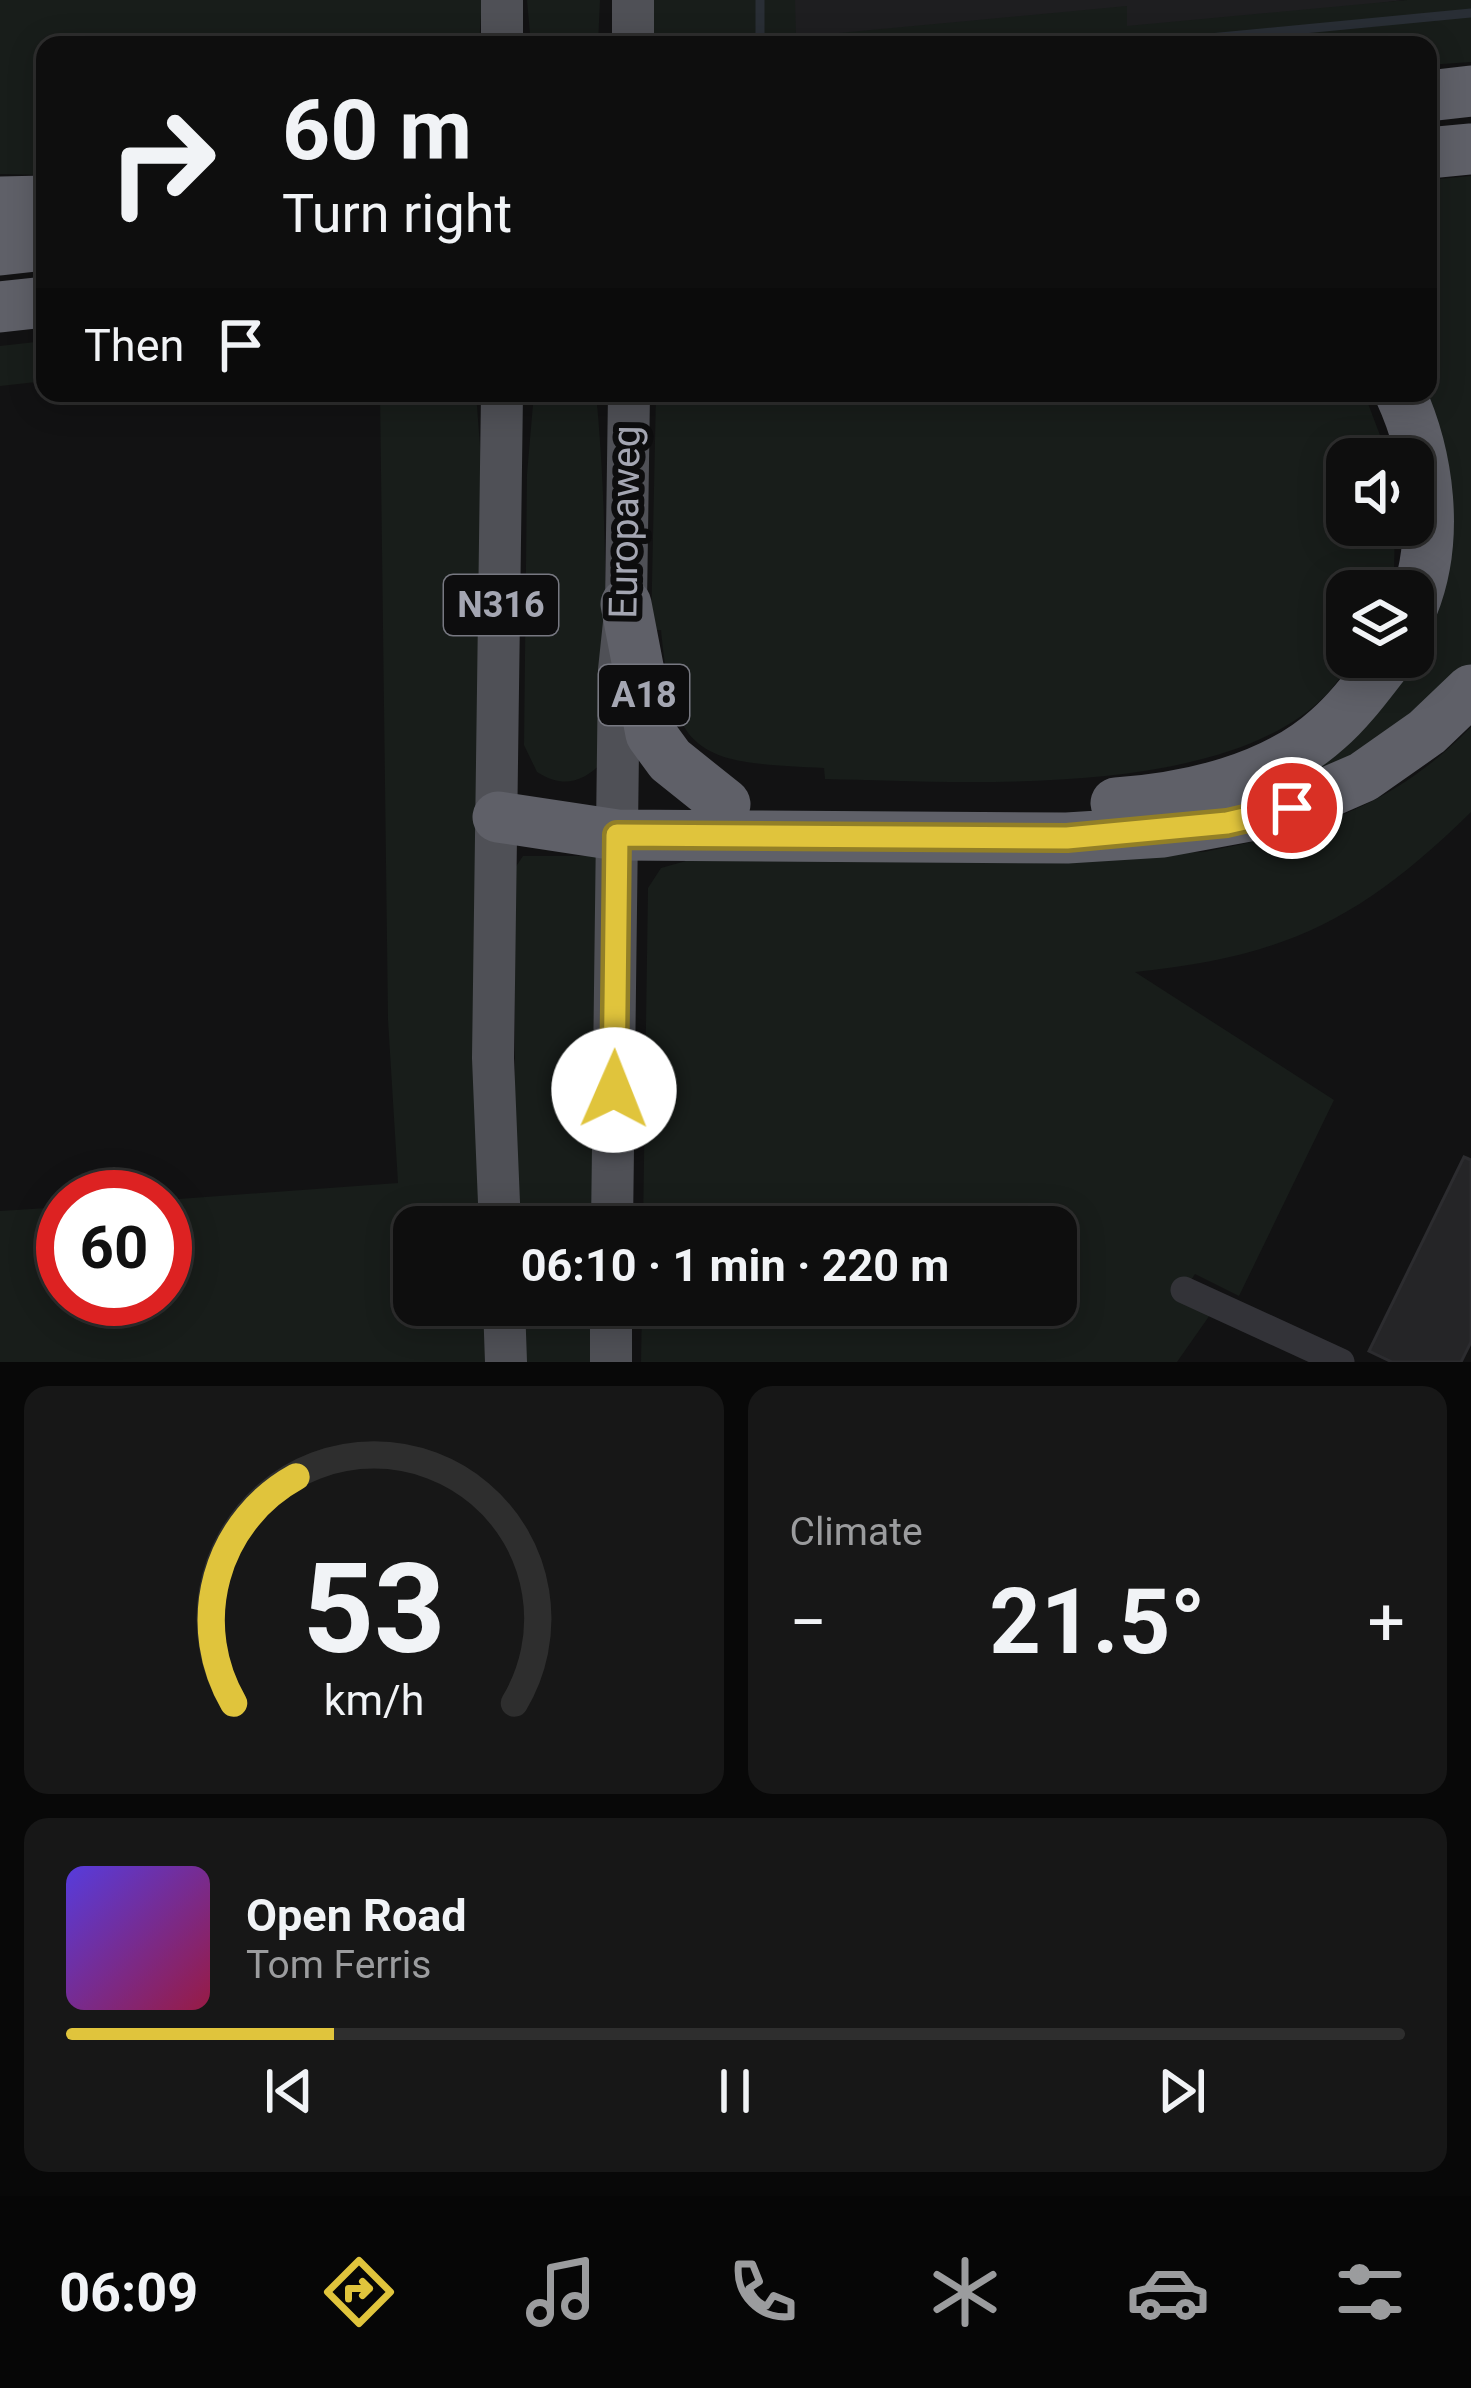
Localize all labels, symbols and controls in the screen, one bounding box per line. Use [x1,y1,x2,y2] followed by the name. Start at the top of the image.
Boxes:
[282,81,472,180] text: 60 m
[84,84,240,240] icon: right
[282,182,512,245] text: Turn right
[208,312,274,378] icon: arrive
[84,319,184,372] text: Then
[600,425,650,619] street label: Europaweg
[1326,438,1434,678] map controls
[1326,438,1434,546] button: sound
[1326,570,1434,678] button: layers
[444,575,558,635] road number: N316
[599,665,689,725] road number: A18
[1241,757,1343,859] pin
[1259,775,1325,841] icon: arrive
[551,1027,677,1153] position arrow
[36,1170,192,1326] speed limit sign: 60
[521,1239,949,1292] text: 06:10 · 1 min · 220 m
[790,1509,923,1555] text: Climate
[302,1536,445,1682] text: 53
[989,1570,1205,1675] text: 21.5°
[790,1584,827,1661] text: −
[1368,1584,1405,1661] text: +
[323,1675,424,1725] text: km/h
[246,1889,467,1942] text: Open Road
[246,1942,431,1988] text: Tom Ferris
[256,2058,322,2124] icon: previous
[702,2058,768,2124] icon: pause
[1149,2058,1215,2124] icon: next
[317,2250,401,2334] icon: directions
[519,2250,603,2334] icon: music
[721,2250,805,2334] icon: phone
[923,2250,1007,2334] icon: climate
[1126,2250,1210,2334] icon: car
[1328,2250,1412,2334] icon: filters
[59,2261,198,2324] text: 06:09

